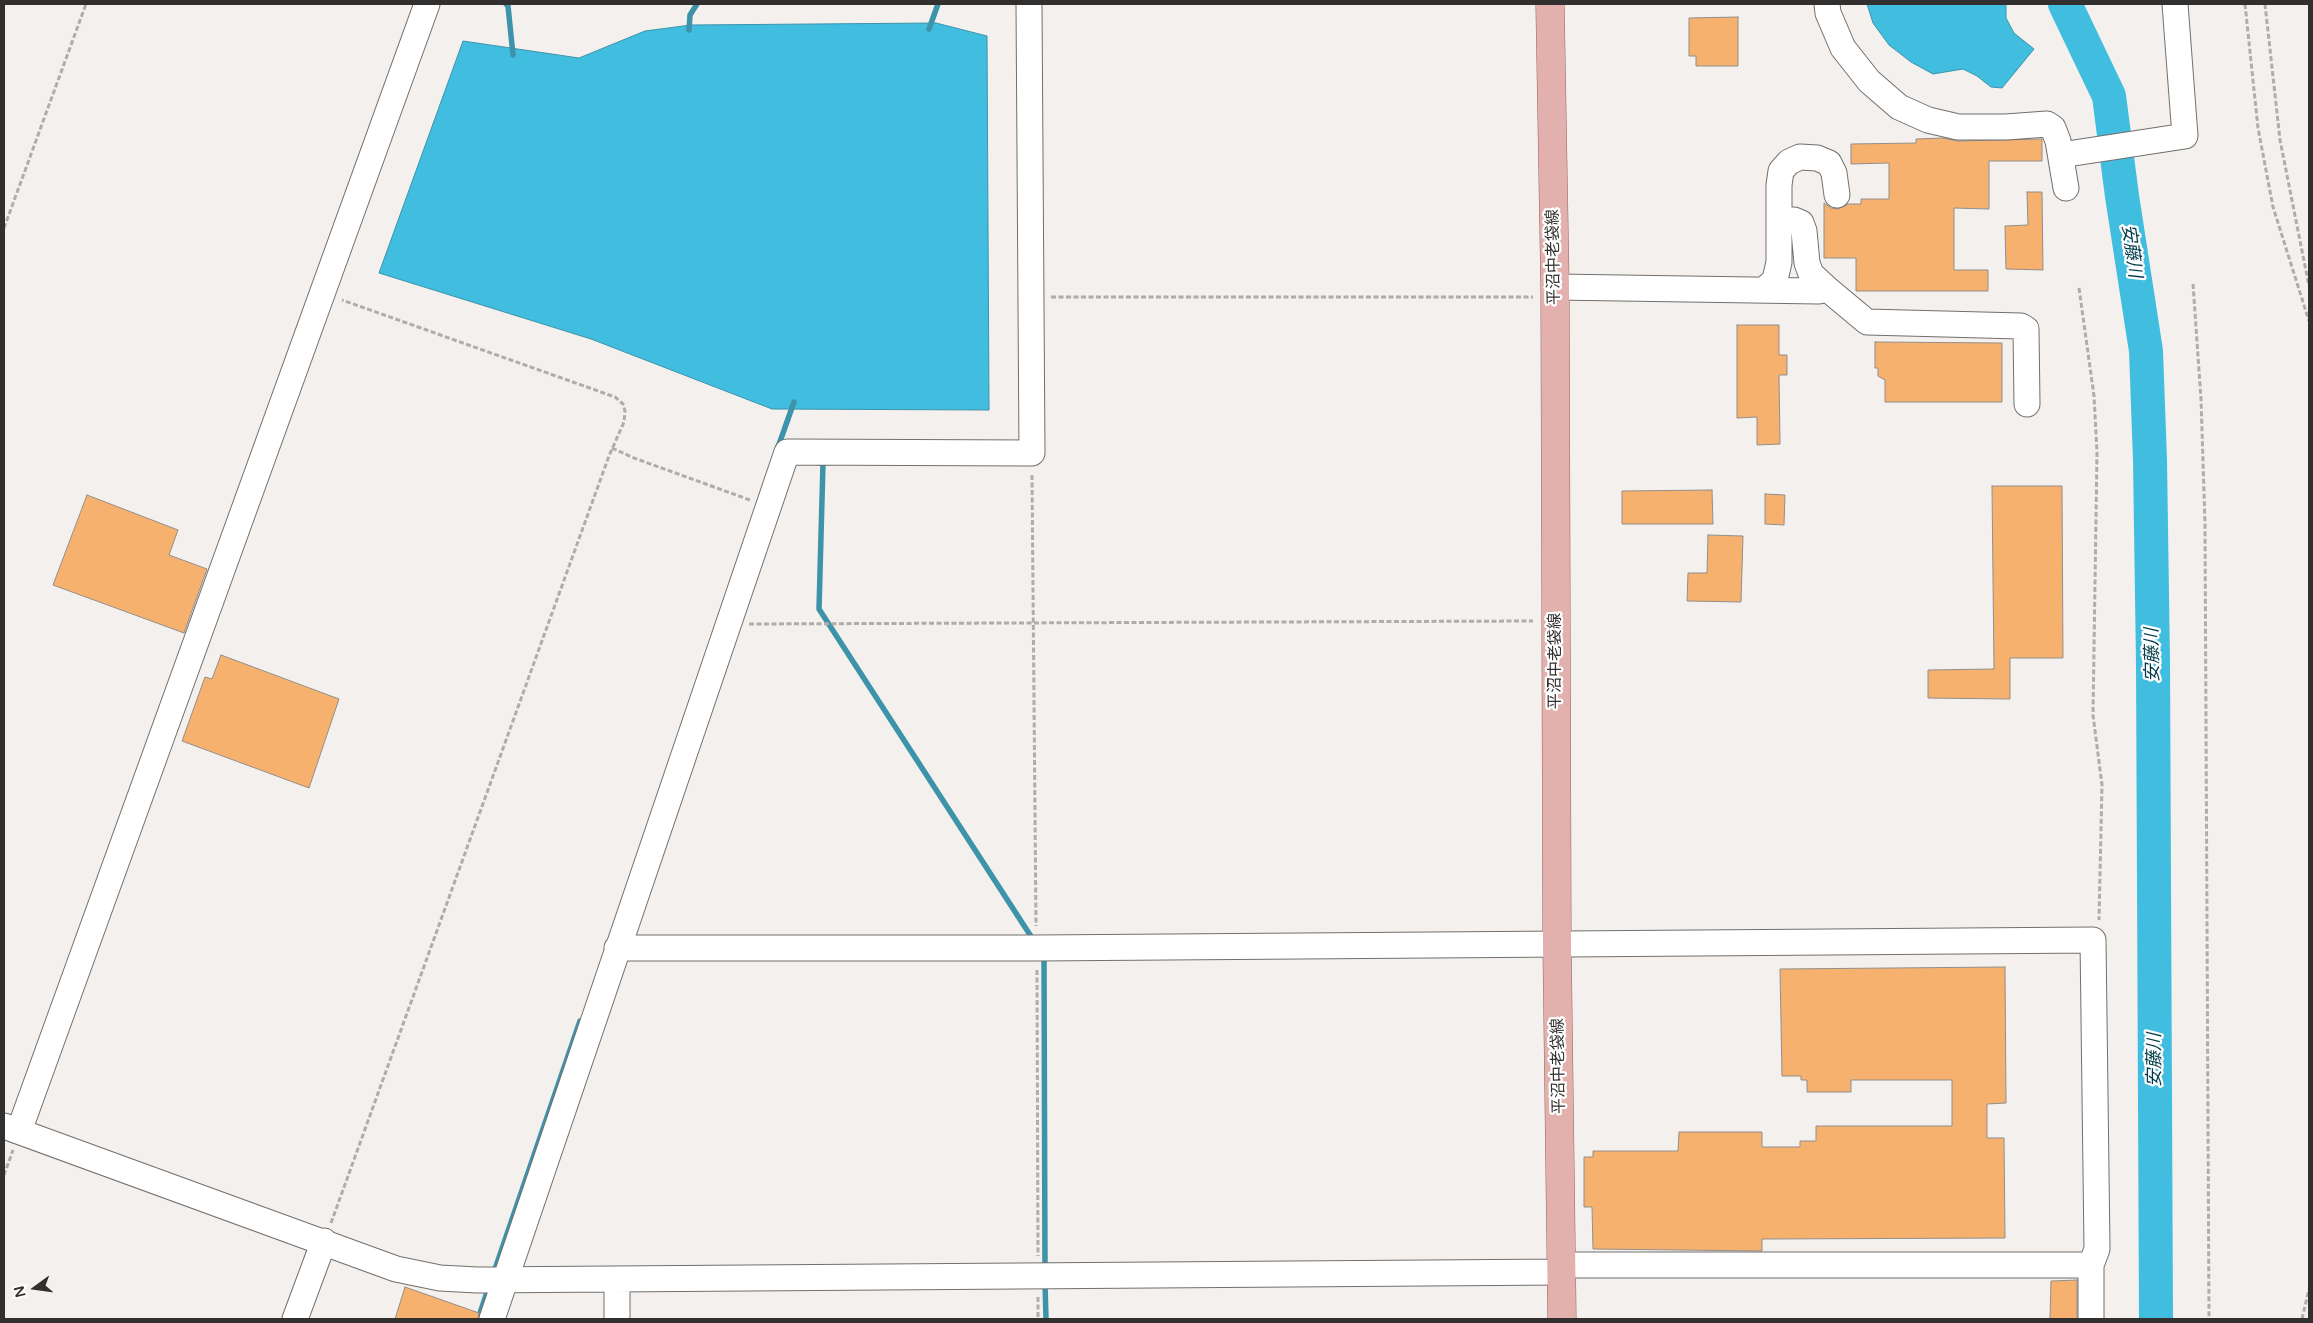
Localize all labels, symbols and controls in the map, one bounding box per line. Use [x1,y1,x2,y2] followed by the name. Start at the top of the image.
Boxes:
[1544,209,1564,305] street label: 平沼中老袋線
[2117,223,2145,279] water label: 安藤川
[1546,613,1566,709] street label: 平沼中老袋線
[2142,628,2164,682] water label: 安藤川
[1549,1018,1569,1114] street label: 平沼中老袋線
[2144,1033,2166,1087] water label: 安藤川
[10,1263,60,1313] north arrow
[10,1284,30,1299] text: N

